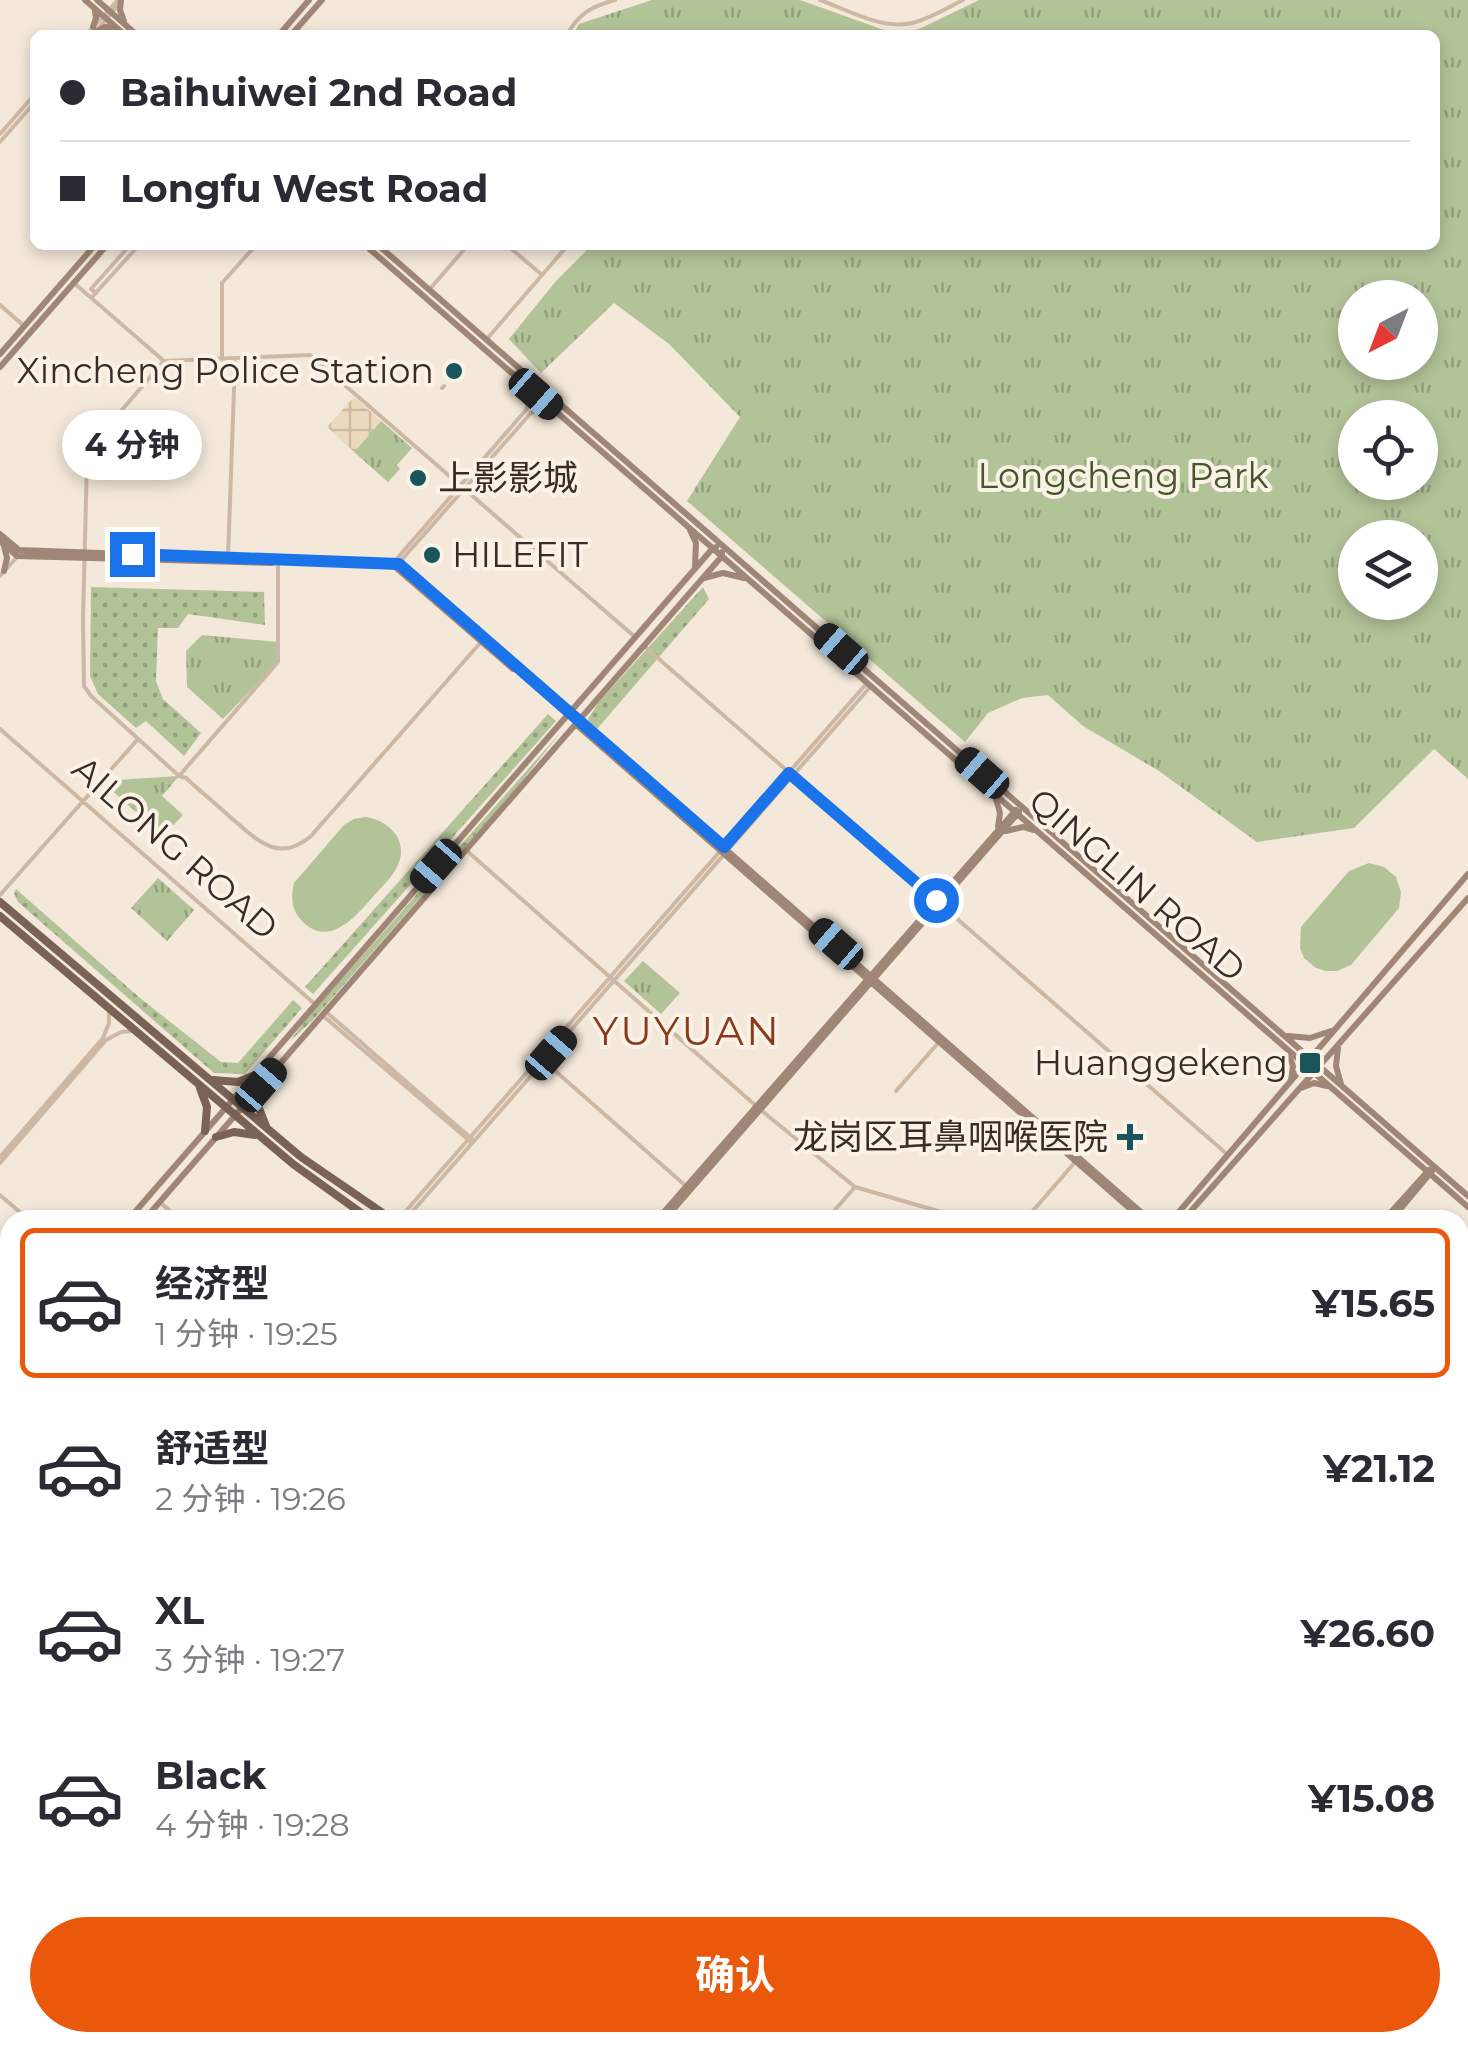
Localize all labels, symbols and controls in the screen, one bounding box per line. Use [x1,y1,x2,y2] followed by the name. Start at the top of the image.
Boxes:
[120,69,517,116] text: Baihuiwei 2nd Road
[120,165,488,212] text: Longfu West Road
[1338,280,1438,380] north arrow
[1338,280,1438,620] map controls
[17,349,434,392] place label: Xincheng Police Station
[443,360,465,382] marker: Xincheng Police Station
[504,363,568,425] car
[1338,400,1438,500] button: locate
[62,409,202,479] callout: 4 分钟
[84,425,180,464] text: 4 分钟
[978,454,1269,497] park label: Longcheng Park
[438,456,578,499] place label: 上影影城
[407,467,429,489] marker: 上影影城
[1338,520,1438,620] button: layers
[110,532,155,577] route end
[452,533,588,576] place label: HILEFIT
[421,544,443,566] marker: HILEFIT
[809,618,873,680] car
[950,742,1014,804] car
[64,747,287,949] street label: AILONG ROAD
[1020,779,1254,990] street label: QINGLIN ROAD
[405,834,467,898] car
[914,878,959,923] route start
[804,913,868,975] car
[593,1006,781,1055] district label: YUYUAN
[520,1021,582,1085] car
[1034,1041,1288,1084] place label: Huanggekeng
[1297,1050,1323,1076] marker: Huanggekeng
[230,1053,292,1117] car
[793,1115,1108,1158] place label: 龙岗区耳鼻咽喉医院
[1117,1124,1143,1150] marker: 龙岗区耳鼻咽喉医院
[35,1258,125,1348] icon: car
[155,1260,269,1307] text: 经济型
[1312,1280,1435,1327] text: ¥15.65
[155,1314,338,1353] text: 1 分钟 · 19:25
[35,1423,125,1513] icon: car
[155,1425,269,1472] text: 舒适型
[1323,1445,1435,1492] text: ¥21.12
[155,1479,346,1518] text: 2 分钟 · 19:26
[155,1587,204,1634] text: XL
[35,1588,125,1678] icon: car
[1301,1610,1435,1657] text: ¥26.60
[155,1640,345,1679] text: 3 分钟 · 19:27
[155,1752,266,1799] text: Black
[35,1753,125,1843] icon: car
[1308,1775,1435,1822] text: ¥15.08
[155,1805,350,1844] text: 4 分钟 · 19:28
[30,1917,1440,2032] button: 确认

